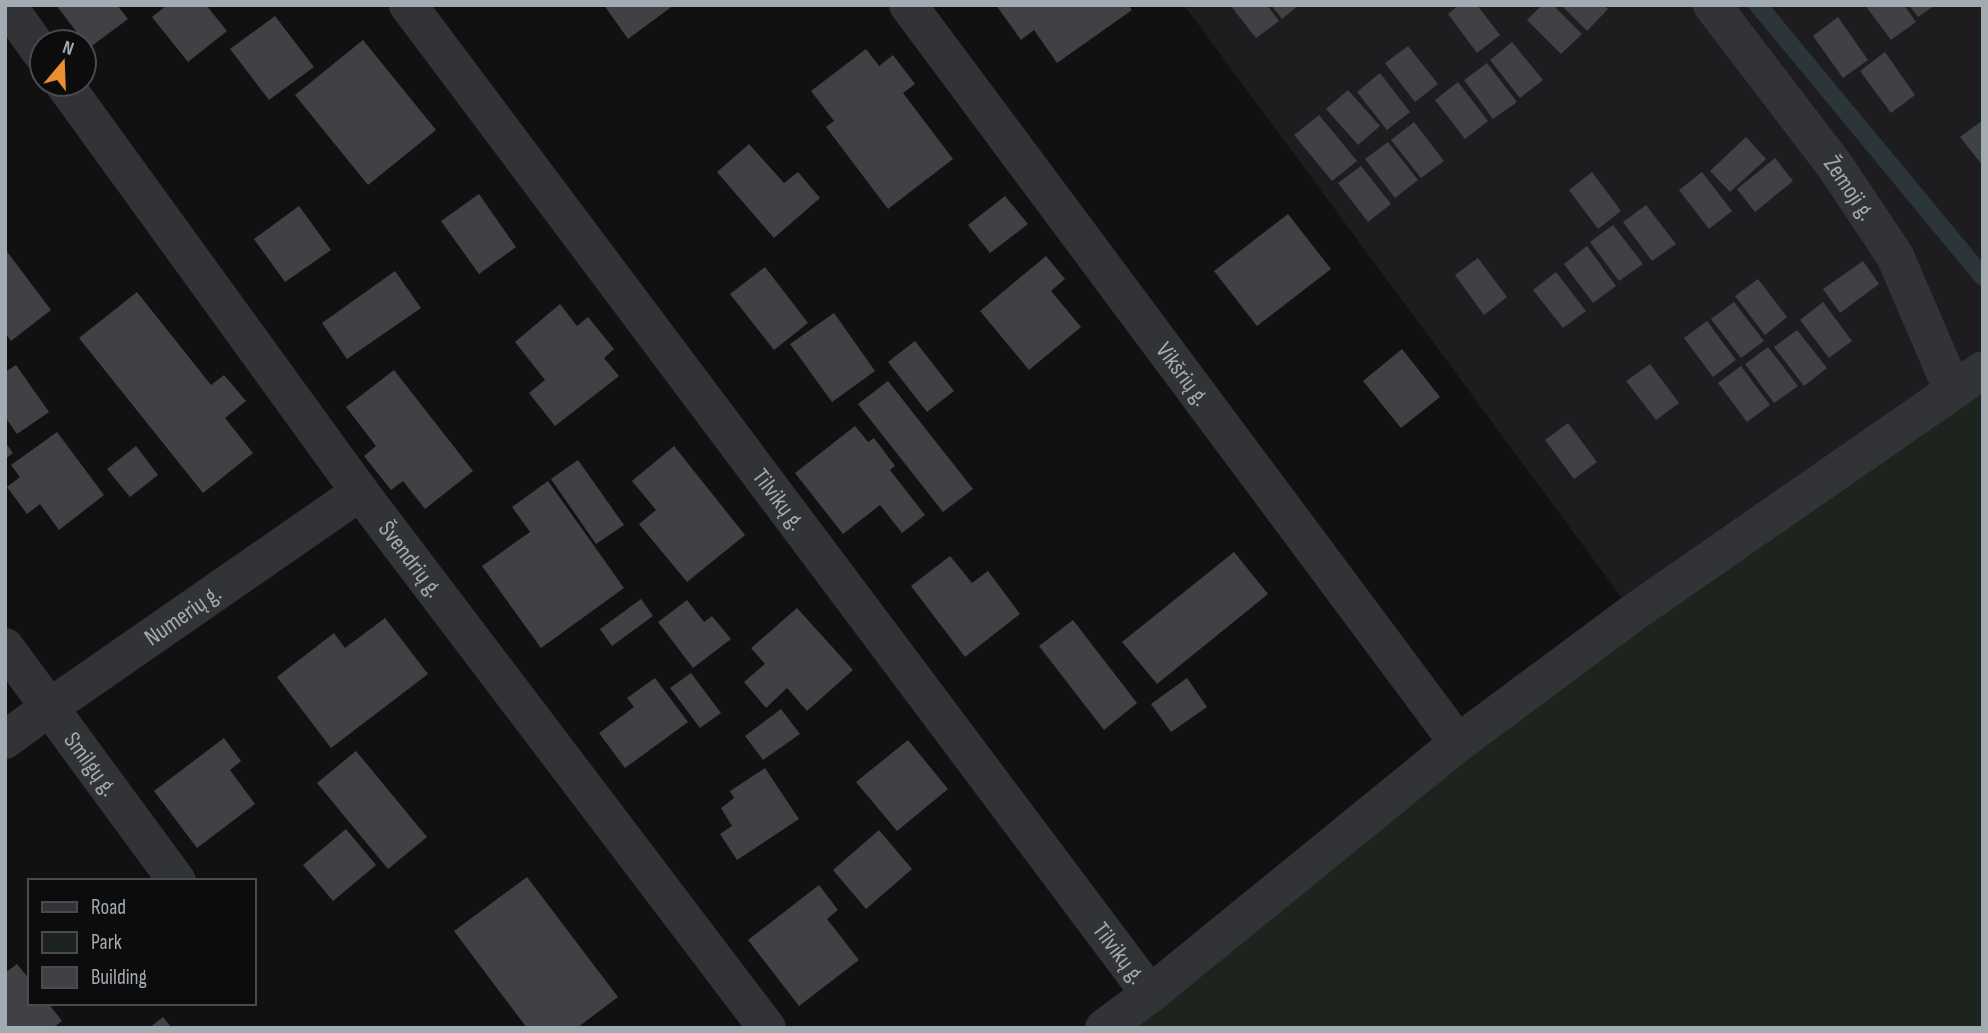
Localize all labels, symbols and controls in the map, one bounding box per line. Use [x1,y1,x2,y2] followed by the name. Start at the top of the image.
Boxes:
[28,28,98,98] north arrow
[60,36,77,61] text: N
[1817,150,1881,226] street label: Žemoji g.
[1149,337,1216,412] street label: Vikšrių g.
[746,463,811,536] street label: Tilvikų g.
[372,515,449,603] street label: Švendrių g.
[139,579,227,652] street label: Numerių g.
[57,726,124,802] street label: Smilgų g.
[28,879,256,1005] legend
[91,895,126,920] text: Road
[1086,917,1151,990] street label: Tilvikų g.
[91,930,122,955] text: Park
[91,965,147,990] text: Building

